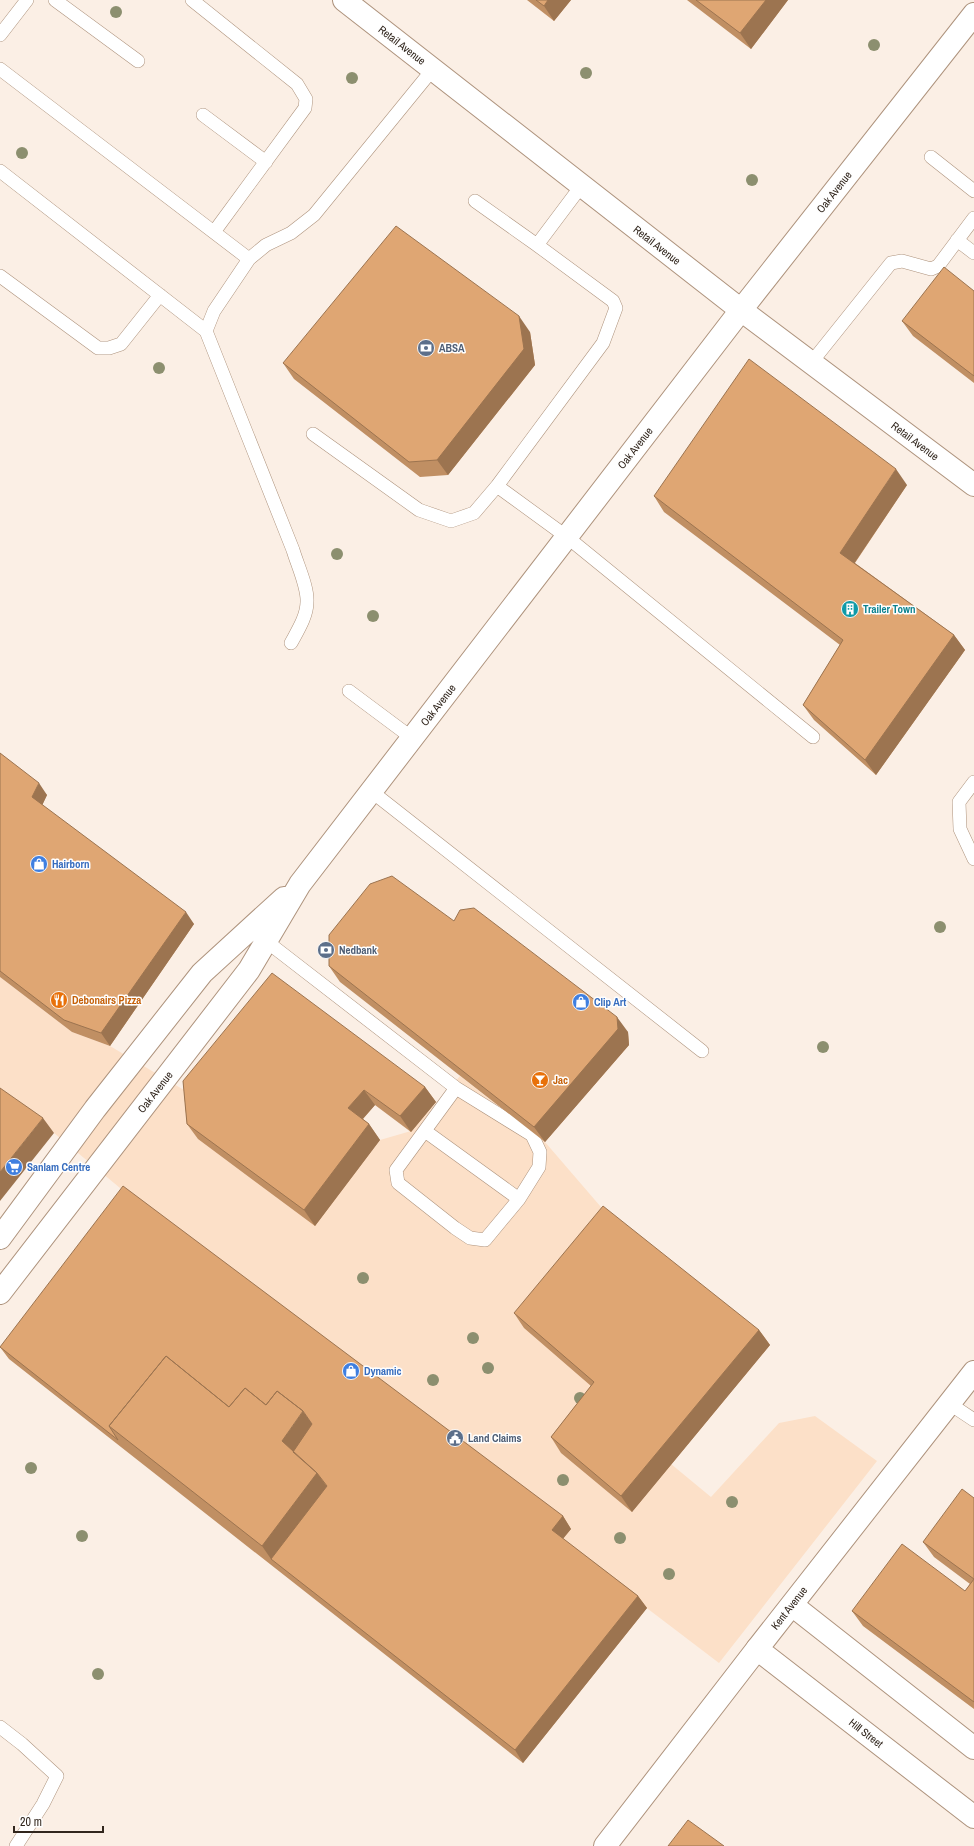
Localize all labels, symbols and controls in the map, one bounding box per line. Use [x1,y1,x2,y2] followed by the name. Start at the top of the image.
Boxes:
[376,22,428,68] street label: Retail Avenue
[813,168,855,216] street label: Oak Avenue
[631,222,683,268] street label: Retail Avenue
[416,338,436,358] bank icon: ABSA
[439,341,465,355] place label: ABSA
[888,419,942,463] street label: Retail Avenue
[614,424,656,472] street label: Oak Avenue
[840,599,860,619] building icon: Trailer Town
[863,602,915,616] place label: Trailer Town
[417,681,459,729] street label: Oak Avenue
[29,854,49,874] shop icon: Hairborn
[52,857,90,871] place label: Hairborn
[316,940,336,960] bank icon: Nedbank
[339,943,378,957] place label: Nedbank
[49,990,69,1010] restaurant icon: Debonairs Pizza
[571,992,591,1012] shop icon: Clip Art
[72,993,141,1007] place label: Debonairs Pizza
[594,995,626,1009] place label: Clip Art
[134,1068,176,1116] street label: Oak Avenue
[530,1070,550,1090] bar icon: Jac
[553,1073,568,1087] place label: Jac
[4,1157,24,1177] supermarket icon: Sanlam Centre
[27,1160,90,1174] place label: Sanlam Centre
[341,1361,361,1381] shop icon: Dynamic
[364,1364,402,1378] place label: Dynamic
[445,1428,465,1448] public building icon: Land Claims
[468,1431,522,1445] place label: Land Claims
[768,1584,810,1632] street label: Kent Avenue
[846,1715,886,1751] street label: Hill Street
[14,1808,103,1834] scale bar
[20,1814,42,1830] text: 20 m

